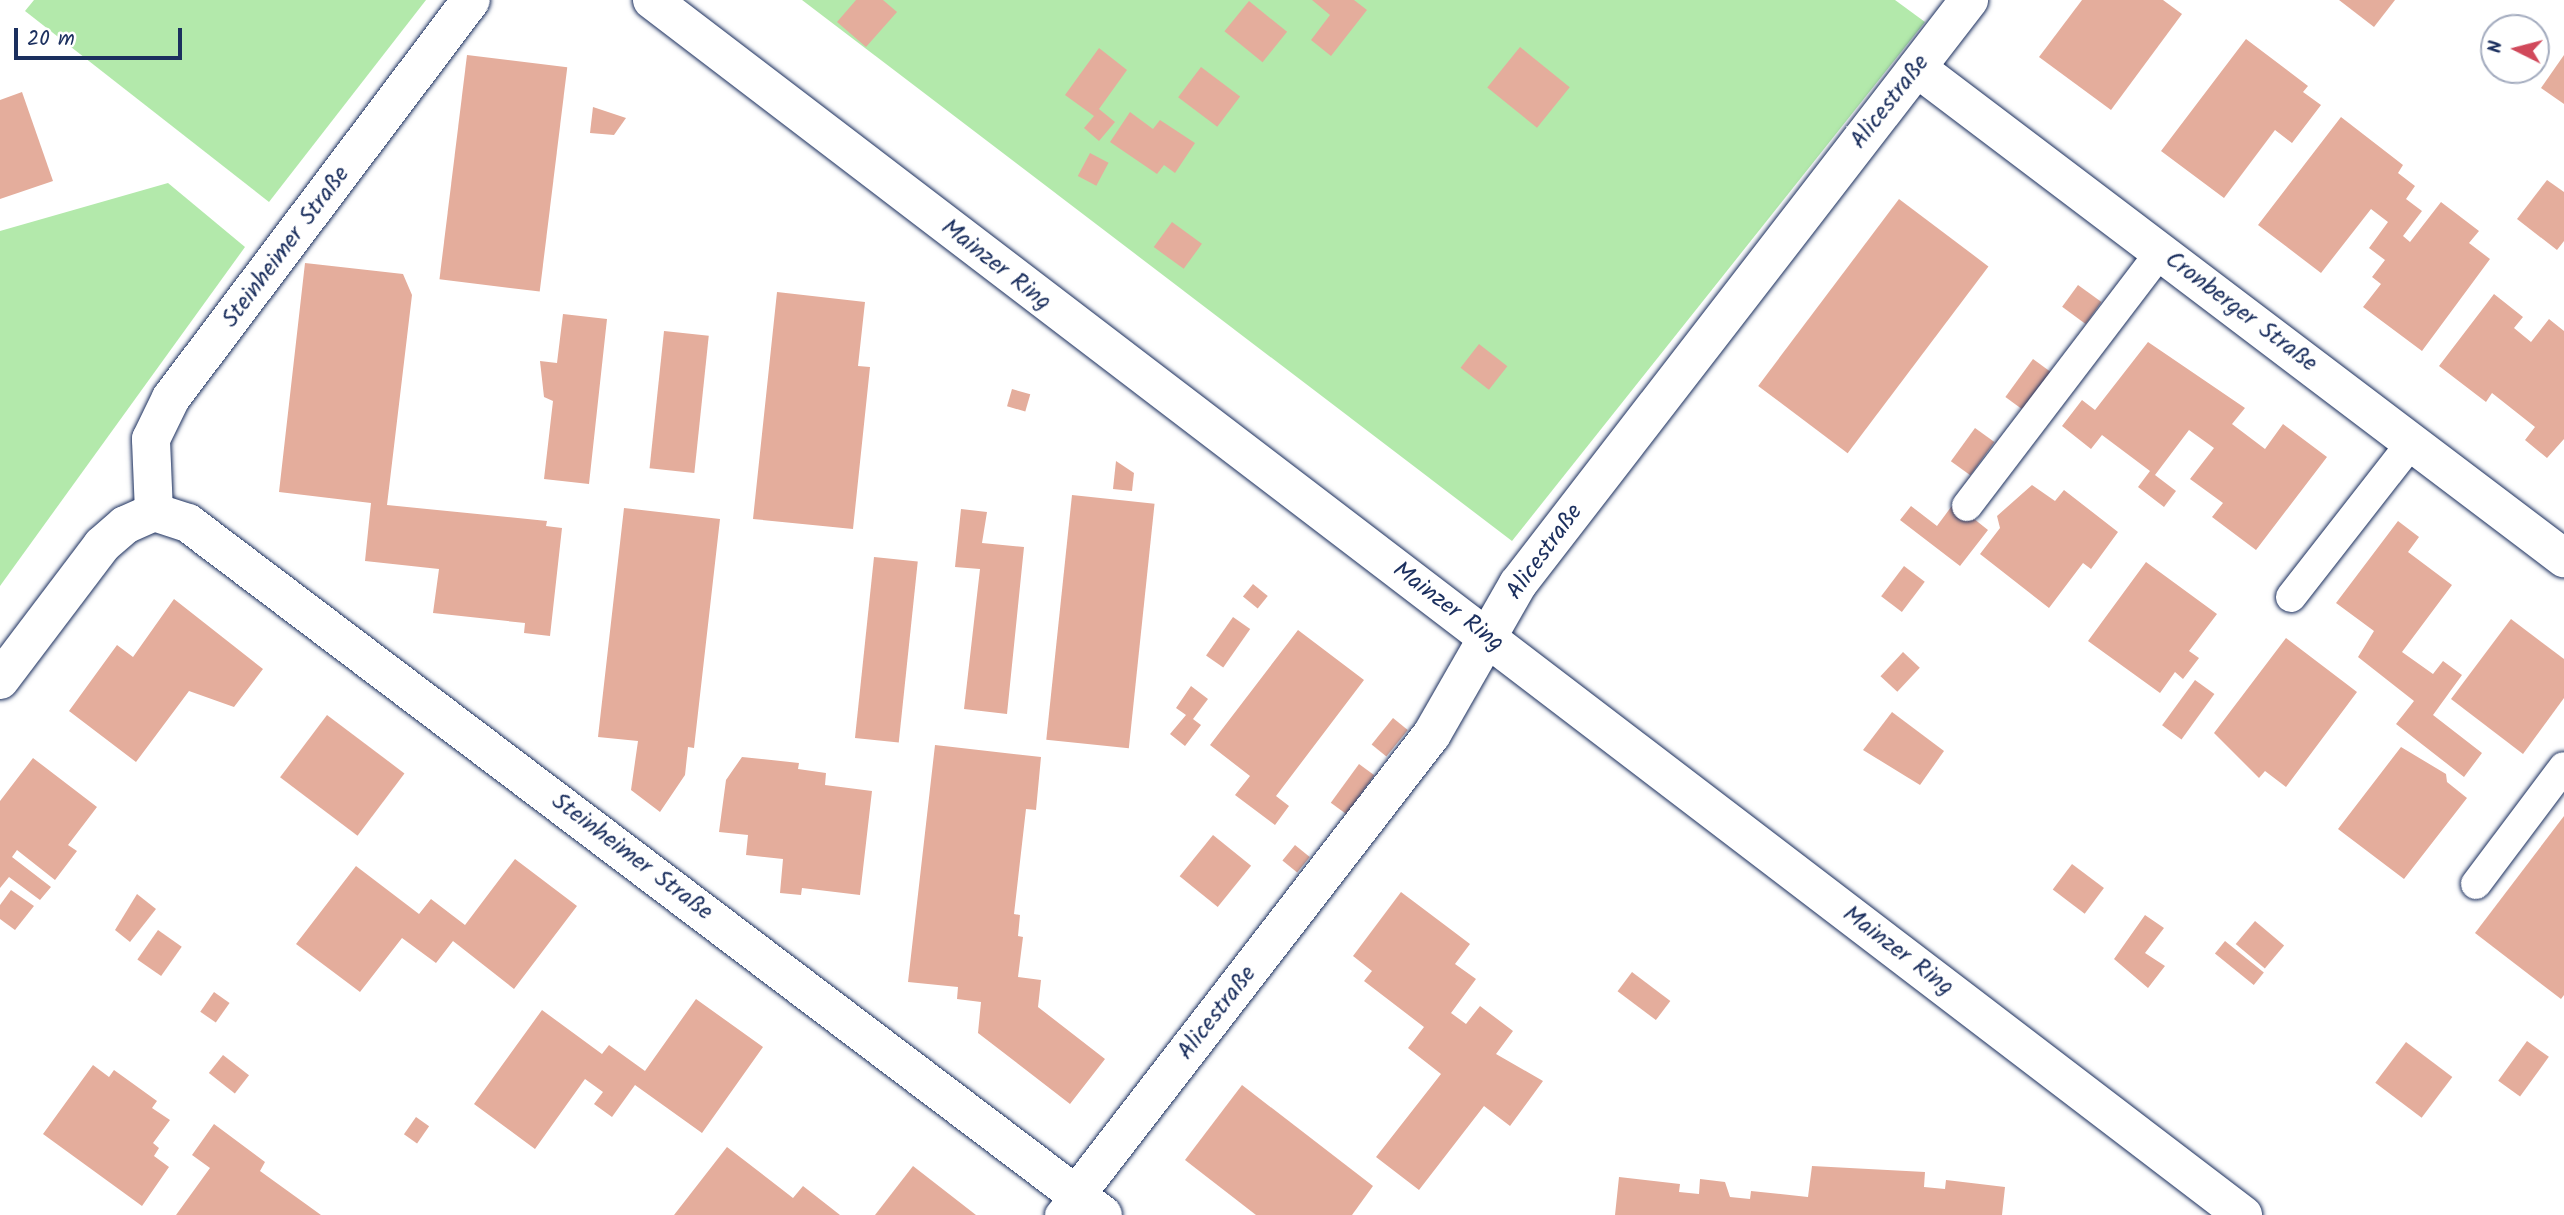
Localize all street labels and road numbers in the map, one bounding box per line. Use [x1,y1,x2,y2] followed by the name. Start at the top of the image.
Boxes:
[1844,49,1936,155] street label: Alicestraße
[216,161,356,333] street label: Steinheimer Straße
[935,213,1057,317] street label: Mainzer Ring
[2159,245,2323,379] street label: Cronberger Straße
[1501,499,1589,605] street label: Alicestraße
[1387,556,1509,658] street label: Mainzer Ring
[546,787,718,927] street label: Steinheimer Straße
[1837,900,1959,1002] street label: Mainzer Ring
[1171,960,1263,1066] street label: Alicestraße

